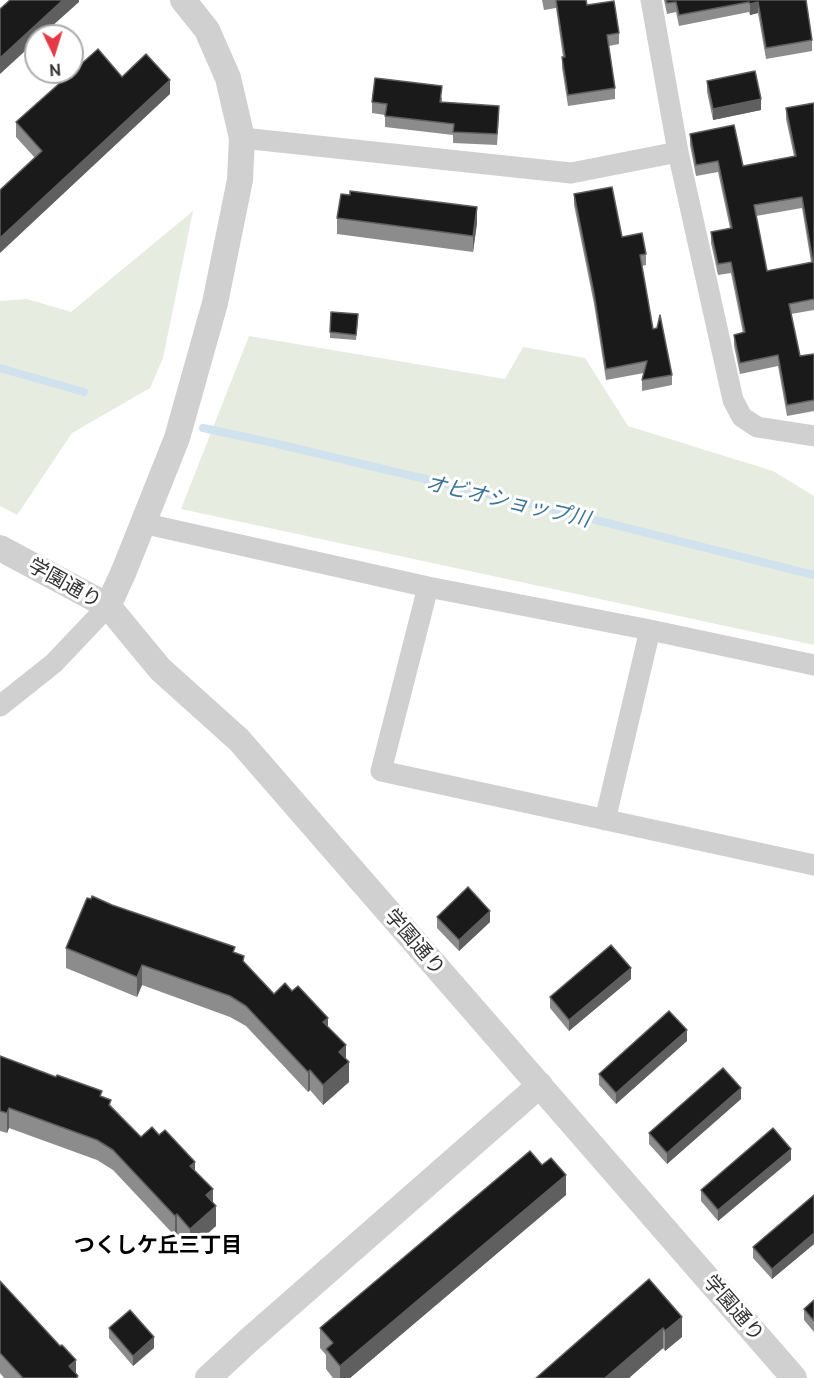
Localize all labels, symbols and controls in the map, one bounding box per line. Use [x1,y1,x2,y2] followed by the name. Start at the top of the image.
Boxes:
[24,24,84,84] north arrow
[49,61,62,79] text: N
[423,470,593,532] water label: オビオショップ川
[24,553,106,613] street label: 学園通り
[380,904,450,980] street label: 学園通り
[74,1232,242,1258] district label: つくしケ丘三丁目
[699,1270,769,1346] street label: 学園通り

